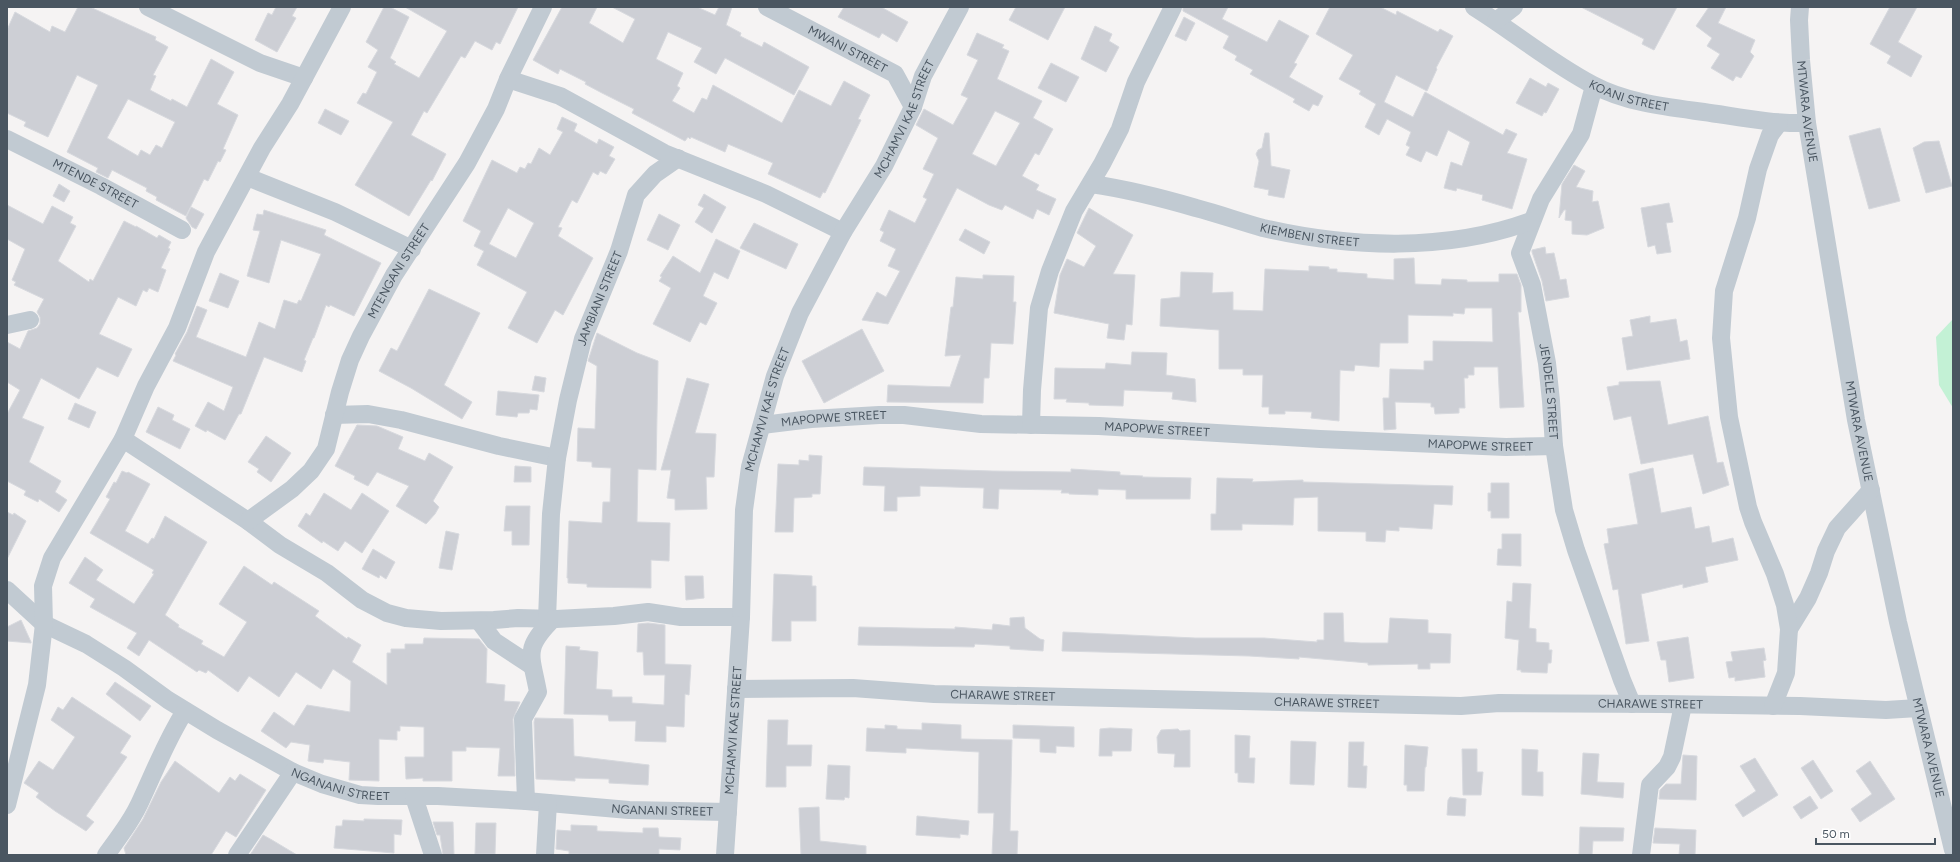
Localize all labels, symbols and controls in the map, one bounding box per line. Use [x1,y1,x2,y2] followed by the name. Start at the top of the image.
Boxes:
[806,23,890,76] street label: MWANI STREET
[871,57,938,181] street label: MCHAMVI KAE STREET
[1794,60,1820,164] street label: MTWARA AVENUE
[1586,77,1670,114] street label: KOANI STREET
[50,156,141,212] street label: MTENDE STREET
[365,221,433,321] street label: MTENGANI STREET
[1259,221,1360,249] street label: KIEMBENI STREET
[575,249,625,347] street label: JAMBIANI STREET
[1536,342,1561,440] street label: JENDELE STREET
[742,345,793,473] street label: MCHAMVI KAE STREET
[1843,380,1876,483] street label: MTWARA AVENUE
[780,408,887,430] street label: MAPOPWE STREET
[1104,419,1210,440] street label: MAPOPWE STREET
[1427,437,1534,454] street label: MAPOPWE STREET
[722,665,745,795] street label: MCHAMVI KAE STREET
[950,687,1056,704] street label: CHARAWE STREET
[1274,695,1380,711] street label: CHARAWE STREET
[1909,696,1947,799] street label: MTWARA AVENUE
[1598,697,1704,712] street label: CHARAWE STREET
[289,765,390,803] street label: NGANANI STREET
[611,801,713,819] street label: NGANANI STREET
[1816,820,1935,846] scale bar
[1822,827,1850,841] text: 50 m

